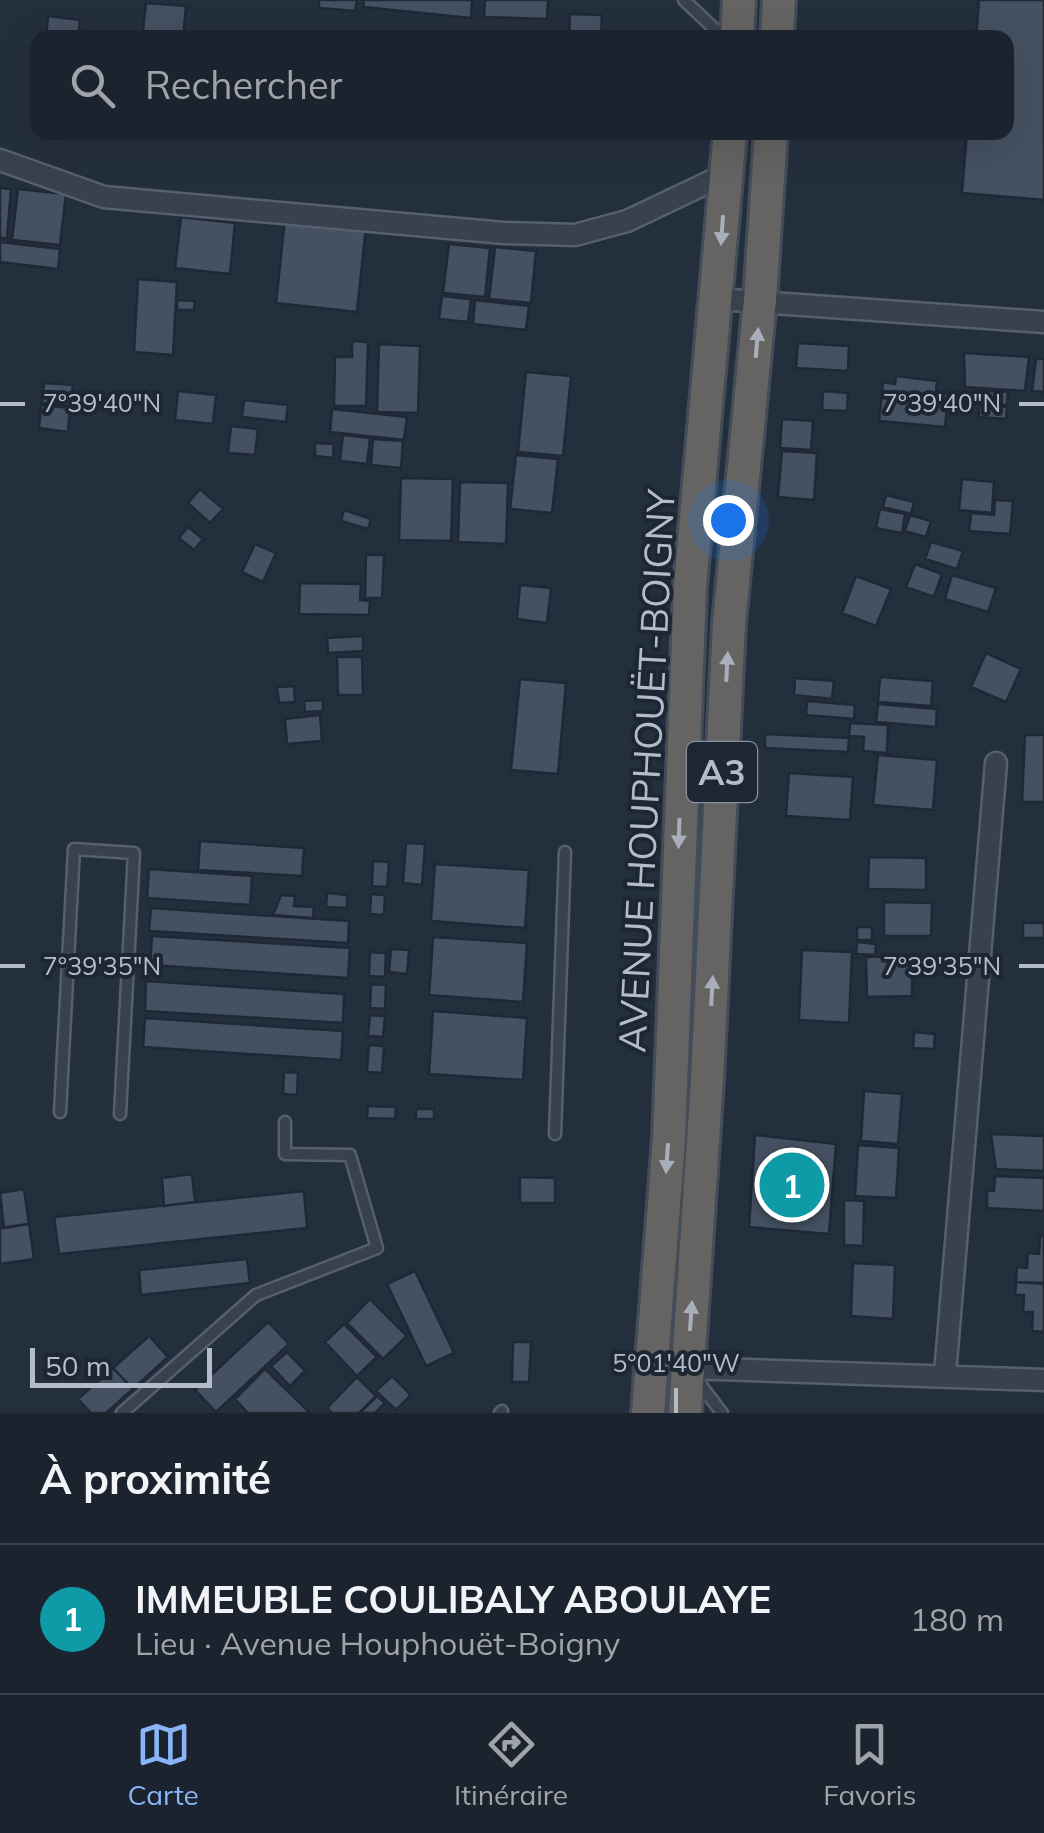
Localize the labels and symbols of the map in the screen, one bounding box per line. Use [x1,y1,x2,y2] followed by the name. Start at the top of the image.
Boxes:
[714,214,730,246] one-way arrow
[749,327,765,359] one-way arrow
[43,387,161,418] text: 7°39'40"N
[883,387,1001,418] text: 7°39'40"N
[607,487,685,1054] street label: AVENUE HOUPHOUËT-BOIGNY
[703,495,754,546] your location
[719,650,735,682] one-way arrow
[687,742,757,802] road number: A3
[670,818,686,849] one-way arrow
[43,950,161,981] text: 7°39'35"N
[883,950,1001,981] text: 7°39'35"N
[704,975,720,1007] one-way arrow
[659,1142,675,1174] one-way arrow
[760,1148,824,1222] pin: 1
[683,1299,699,1331] one-way arrow
[30,1343,212,1388] scale bar
[612,1347,740,1378] text: 5°01'40"W

